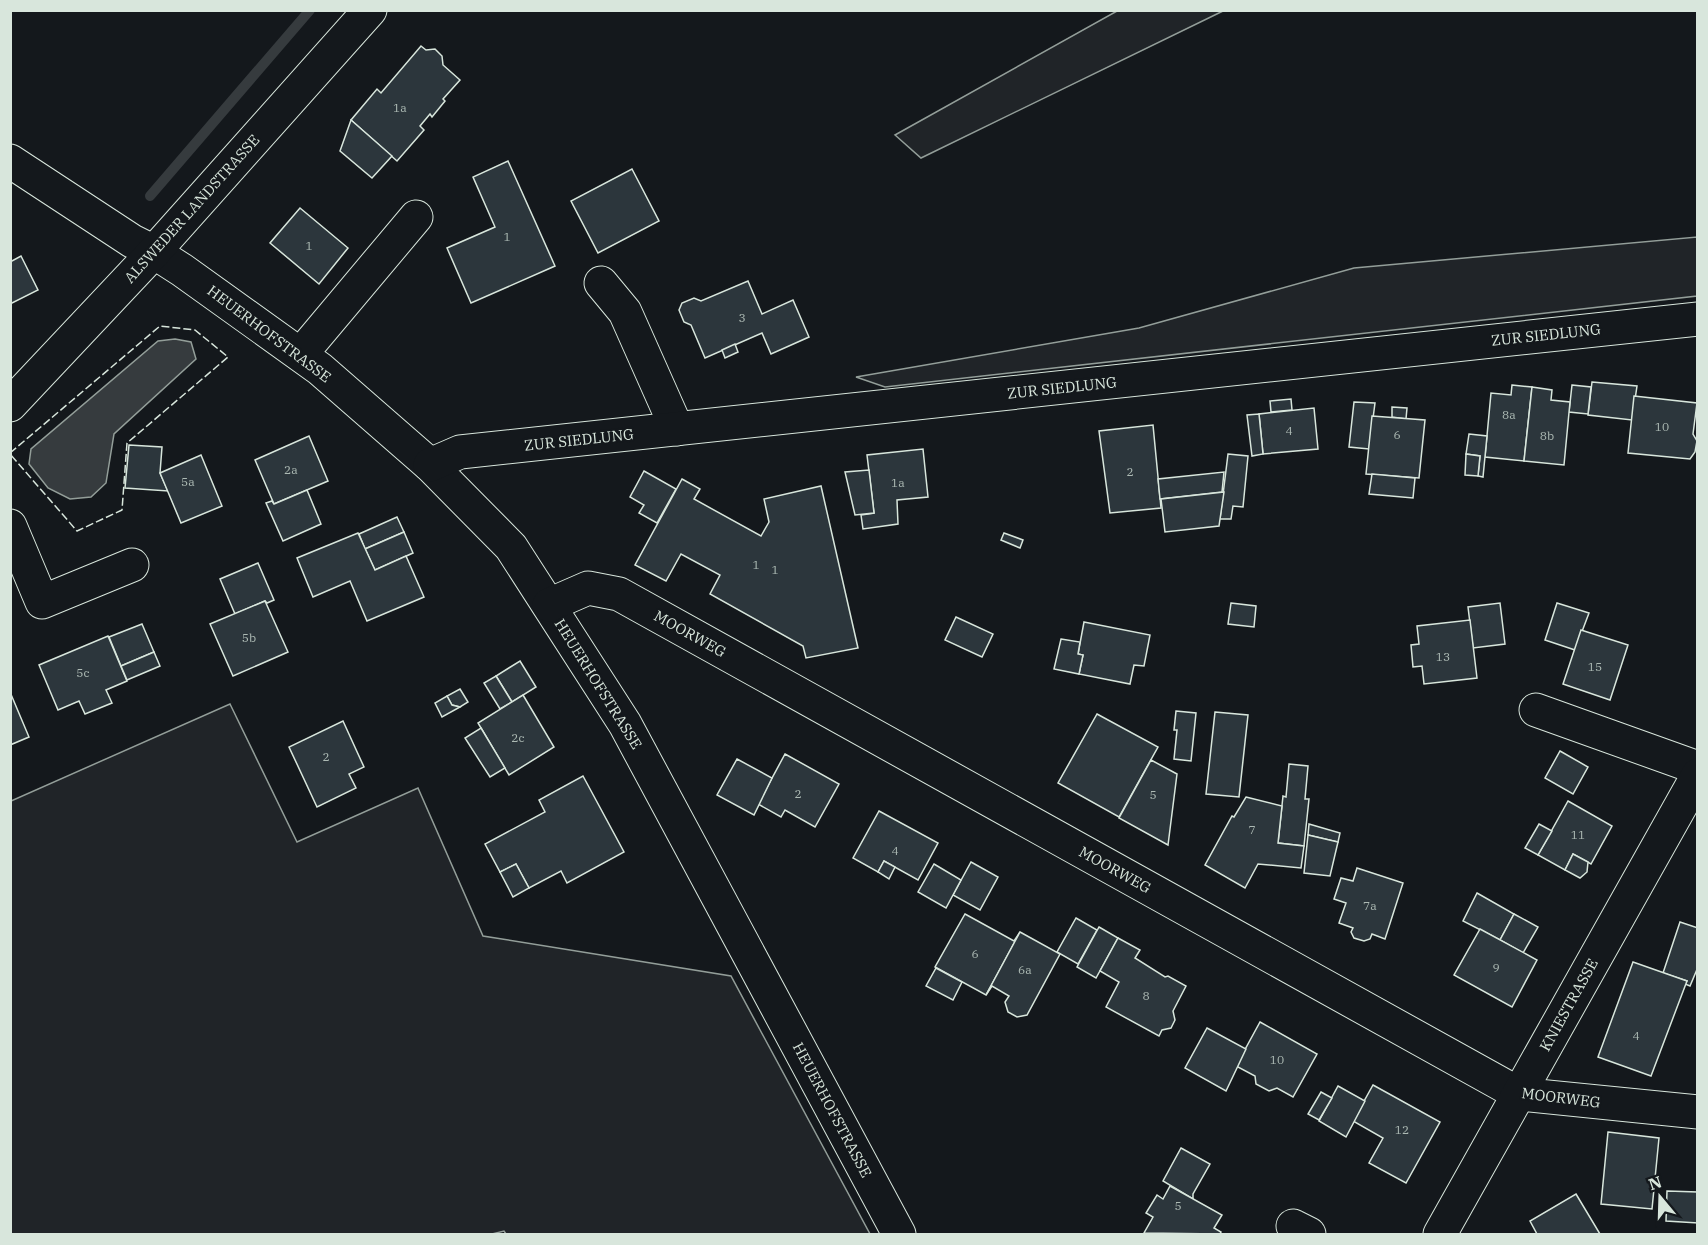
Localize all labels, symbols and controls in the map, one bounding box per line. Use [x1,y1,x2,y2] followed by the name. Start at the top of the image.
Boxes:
[393,100,407,115] house number: 1a
[120,130,263,287] street label: ALSWEDER LANDSTRASSE
[503,229,511,244] house number: 1
[305,238,313,253] house number: 1
[204,281,335,386] street label: HEUERHOFSTRASSE
[738,310,746,325] house number: 3
[1490,319,1602,350] street label: ZUR SIEDLUNG
[1006,372,1118,403] street label: ZUR SIEDLUNG
[1502,407,1516,422] house number: 8a
[1655,419,1669,434] house number: 10
[1285,423,1293,438] house number: 4
[523,424,635,455] street label: ZUR SIEDLUNG
[1393,427,1401,442] house number: 6
[1540,428,1554,443] house number: 8b
[284,462,298,477] house number: 2a
[1126,464,1134,479] house number: 2
[181,474,195,489] house number: 5a
[891,475,905,490] house number: 1a
[752,557,760,572] house number: 1
[771,562,779,577] house number: 1
[651,606,730,661] street label: MOORWEG
[551,615,646,752] street label: HEUERHOFSTRASSE
[242,630,256,645] house number: 5b
[1436,649,1450,664] house number: 13
[1588,659,1602,674] house number: 15
[76,665,90,680] house number: 5c
[511,730,525,745] house number: 2c
[322,749,330,764] house number: 2
[794,786,802,801] house number: 2
[1149,787,1157,802] house number: 5
[1248,822,1256,837] house number: 7
[1571,827,1585,842] house number: 11
[1076,842,1155,897] street label: MOORWEG
[891,843,899,858] house number: 4
[1363,898,1377,913] house number: 7a
[971,946,979,961] house number: 6
[1535,955,1602,1054] street label: KNIESTRASSE
[1492,960,1500,975] house number: 9
[1018,962,1032,977] house number: 6a
[1142,988,1150,1003] house number: 8
[1632,1028,1640,1043] house number: 4
[789,1039,876,1181] street label: HEUERHOFSTRASSE
[1270,1052,1284,1067] house number: 10
[1520,1083,1602,1112] street label: MOORWEG
[1395,1122,1409,1137] house number: 12
[1630,1167,1690,1227] north arrow
[1646,1171,1664,1194] text: N
[1174,1198,1182,1213] house number: 5

